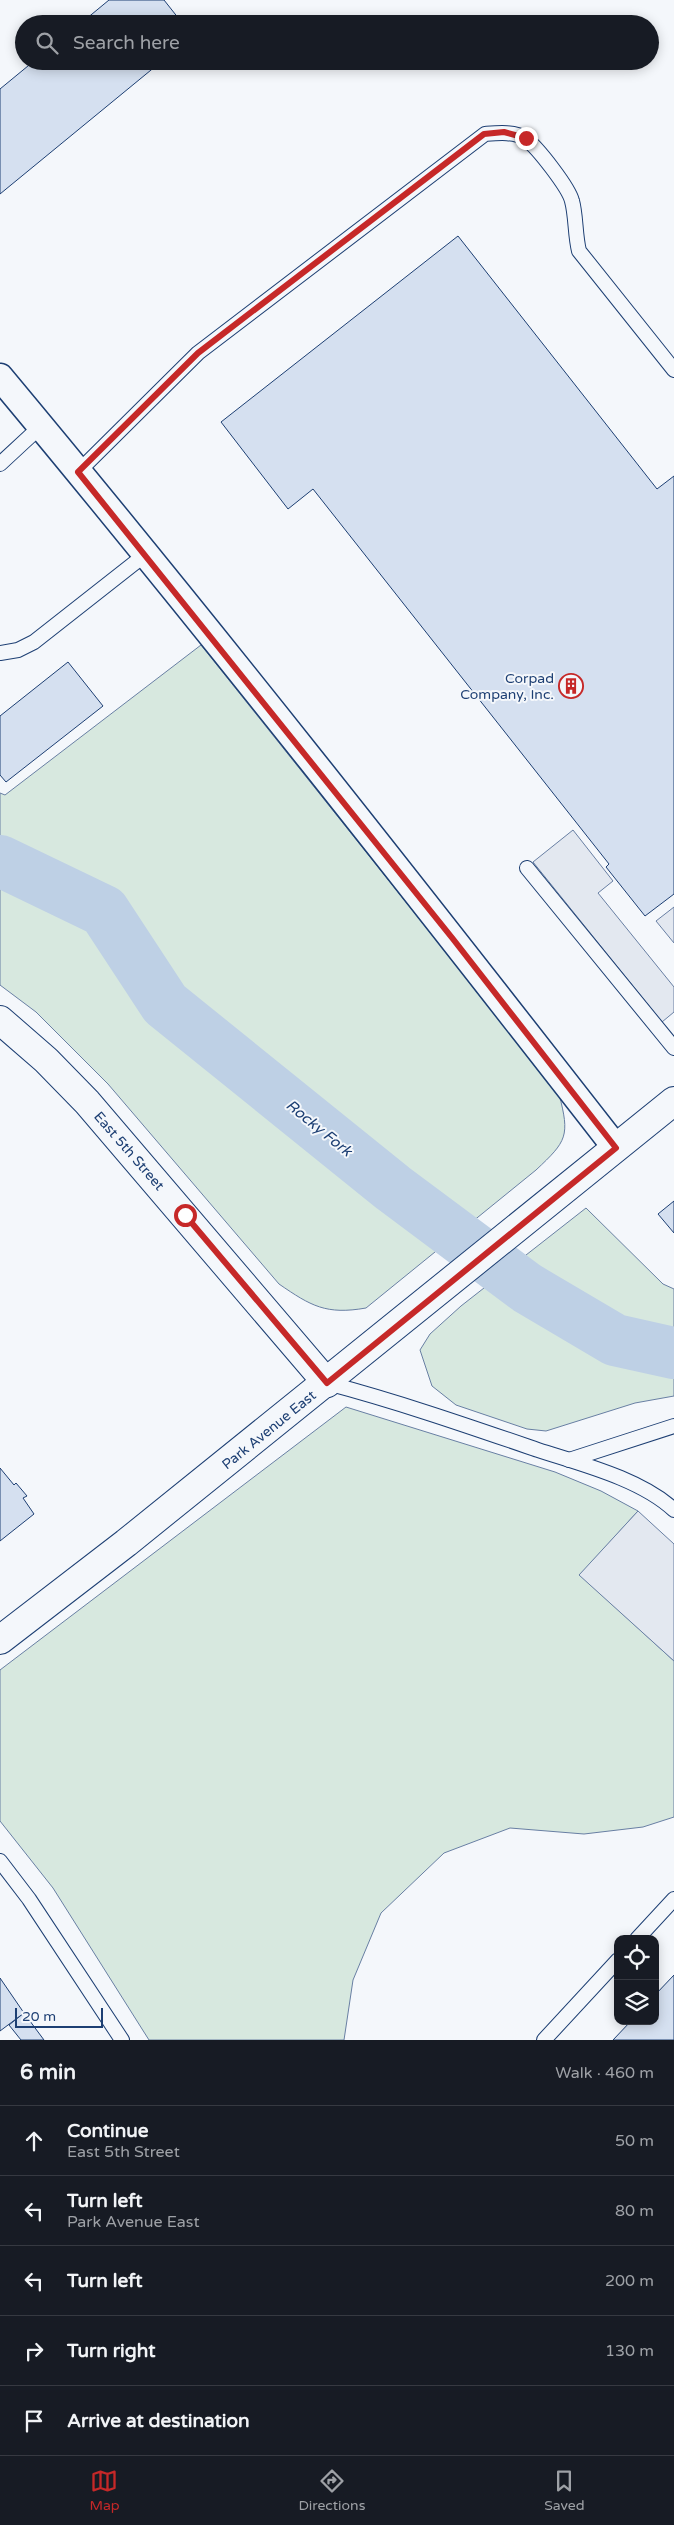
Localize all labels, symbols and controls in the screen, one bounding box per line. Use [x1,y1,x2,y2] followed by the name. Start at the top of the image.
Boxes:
[15,15,659,70] search box
[33,29,61,57] icon: search
[73,32,180,54] text: Search here
[515,127,538,150] route end
[460,670,554,703] place label: Corpad Company, Inc.
[558,673,584,699] building icon: Corpad Company, Inc.
[282,1096,357,1161] water label: Rocky Fork
[90,1108,168,1194] street label: East 5th Street
[174,1204,197,1227] route start
[219,1386,320,1473] street label: Park Avenue East
[614,1935,659,2025] map controls
[614,1935,659,1980] button: locate
[614,1980,659,2025] button: layers
[15,2005,102,2028] scale bar
[22,2008,56,2025] text: 20 m
[20,2060,76,2085] text: 6 min
[555,2063,654,2083] text: Walk · 460 m
[67,2120,149,2142] text: Continue
[20,2127,48,2155] icon: ahead
[615,2131,654,2151] text: 50 m
[67,2142,180,2162] text: East 5th Street
[67,2190,143,2212] text: Turn left
[20,2197,48,2225] icon: left
[615,2201,654,2221] text: 80 m
[67,2212,200,2232] text: Park Avenue East
[20,2267,48,2295] icon: left
[67,2270,143,2292] text: Turn left
[605,2271,654,2291] text: 200 m
[20,2337,48,2365] icon: right
[67,2340,155,2362] text: Turn right
[605,2341,654,2361] text: 130 m
[20,2407,48,2435] icon: arrive
[67,2410,250,2432] text: Arrive at destination
[89,2467,120,2514] tab: Map
[298,2467,365,2514] tab: Directions
[544,2467,585,2514] tab: Saved

